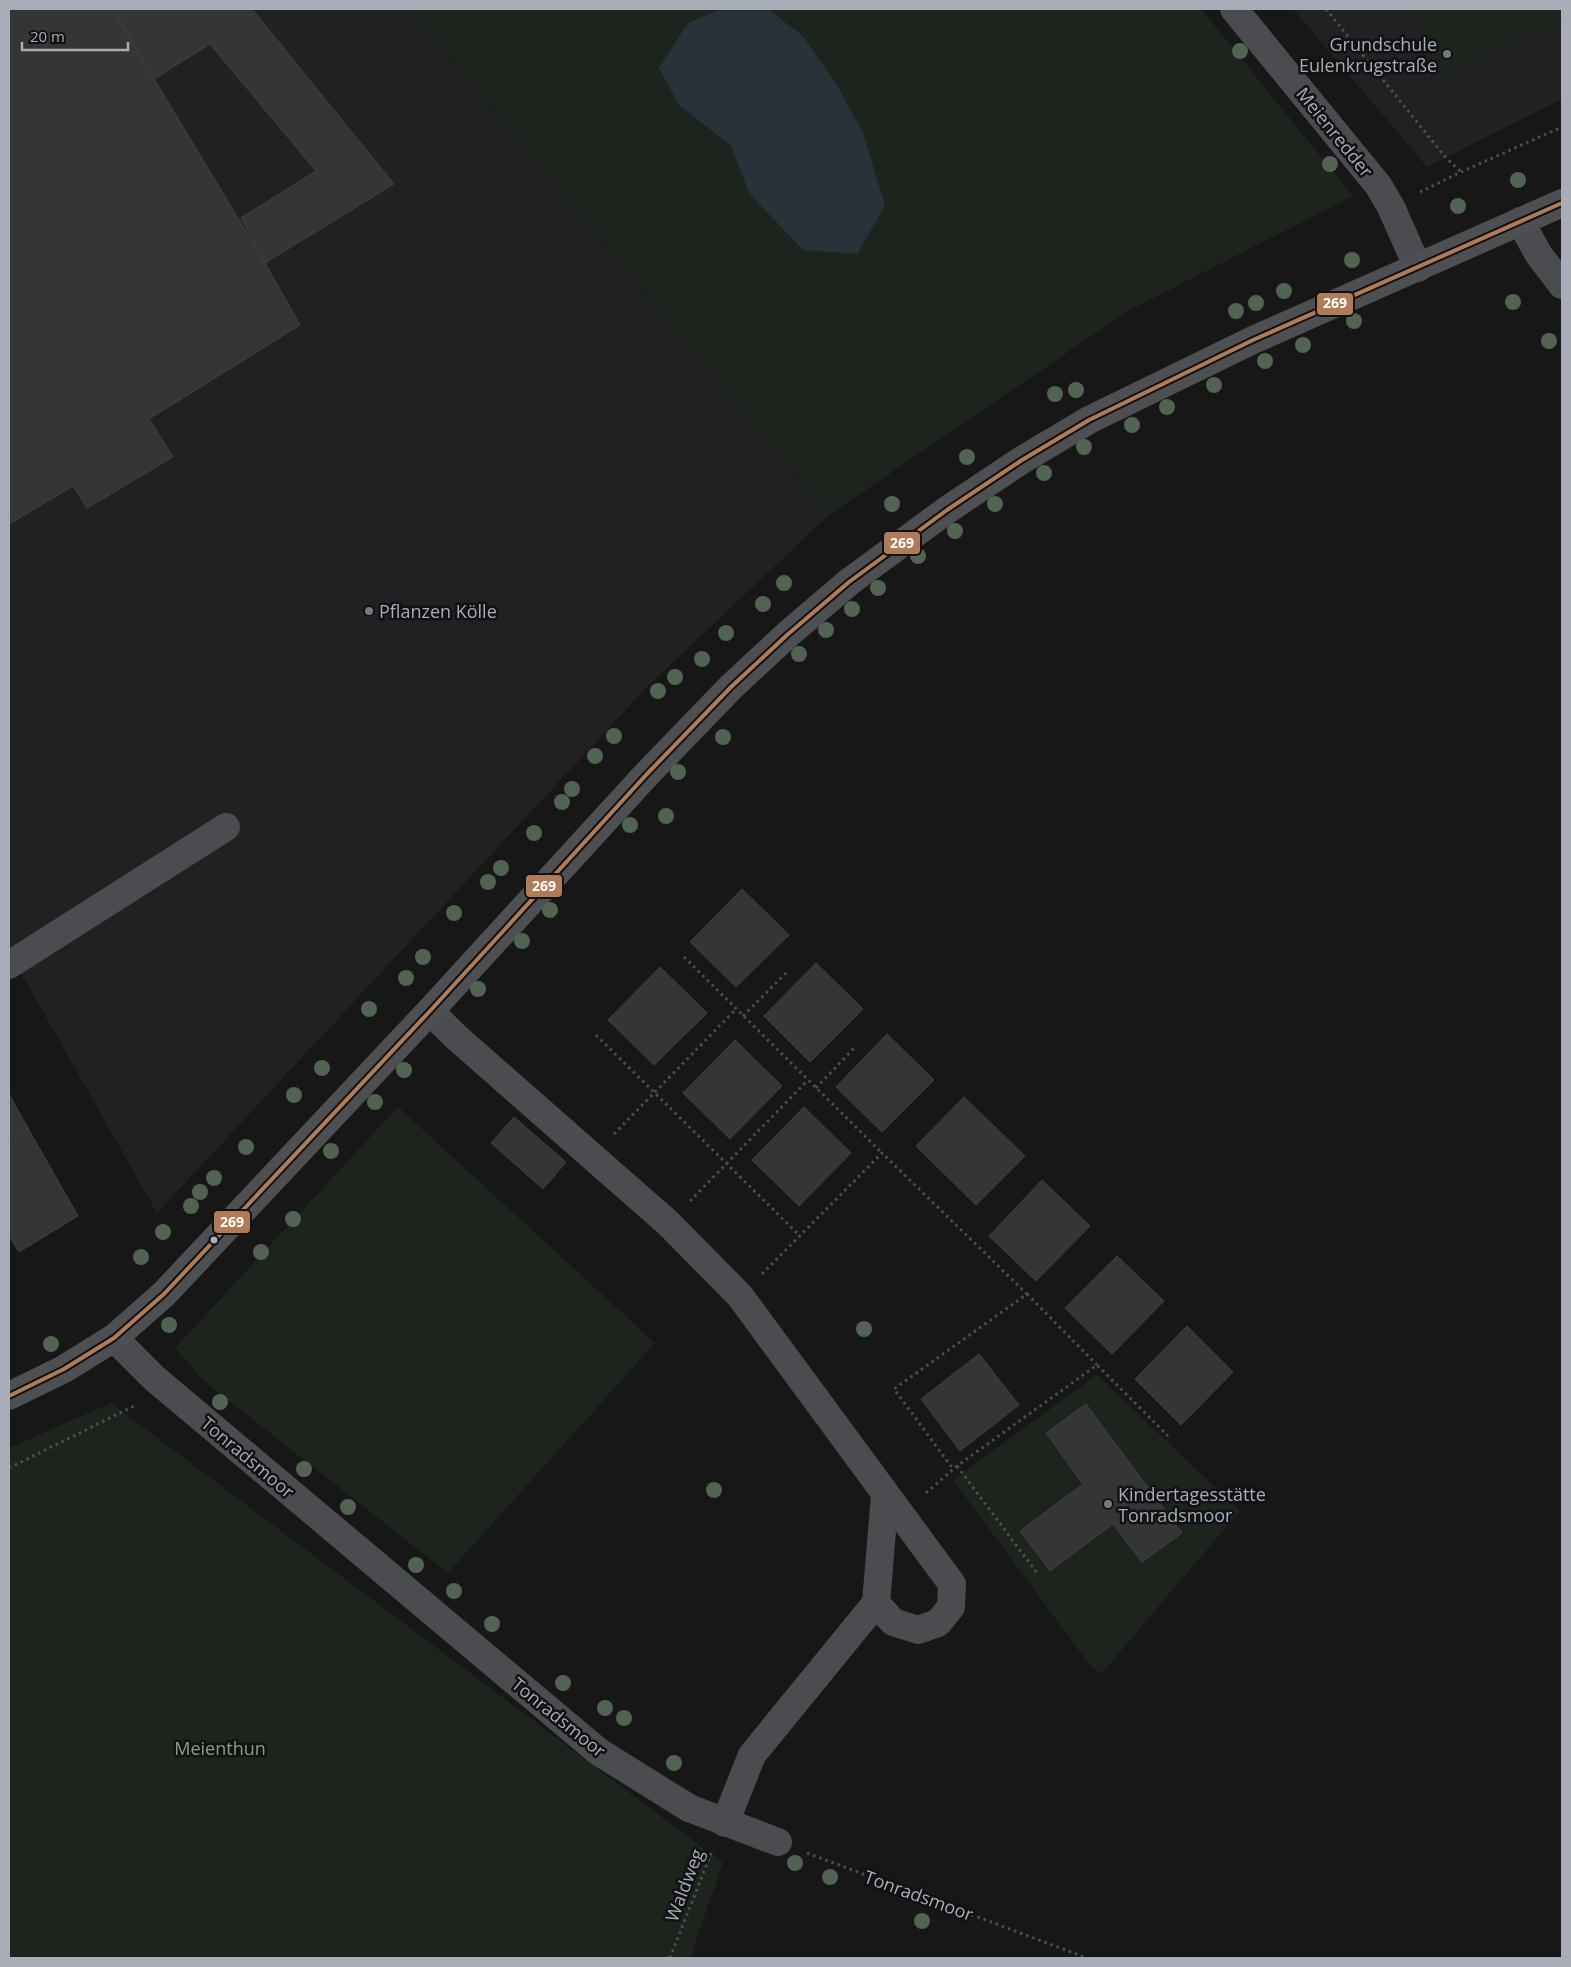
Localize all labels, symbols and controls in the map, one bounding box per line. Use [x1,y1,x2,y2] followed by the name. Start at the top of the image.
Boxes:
[22,20,129,52] scale bar
[30,26,65,46] text: 20 m
[1299,32,1437,77] place label: Grundschule Eulenkrugstraße
[1441,48,1453,60] marker: Grundschule Eulenkrugstraße
[1291,82,1379,182] street label: Meienredder
[1316,292,1354,316] line badge: 269
[1323,293,1347,312] text: 269
[883,531,921,555] line badge: 269
[890,533,914,552] text: 269
[379,599,497,623] place label: Pflanzen Kölle
[363,605,375,617] marker: Pflanzen Kölle
[525,874,563,898] line badge: 269
[532,876,556,895] text: 269
[213,1210,251,1234] line badge: 269
[220,1212,244,1231] text: 269
[209,1235,219,1245] unlabelled marker
[196,1411,300,1503] street label: Tonradsmoor
[1118,1482,1266,1527] place label: Kindertagesstätte Tonradsmoor
[1102,1498,1114,1510] marker: Kindertagesstätte Tonradsmoor
[507,1672,612,1763] street label: Tonradsmoor
[174,1736,266,1760] park label: Meienthun
[659,1845,709,1925] street label: Waldweg
[861,1864,977,1926] street label: Tonradsmoor

